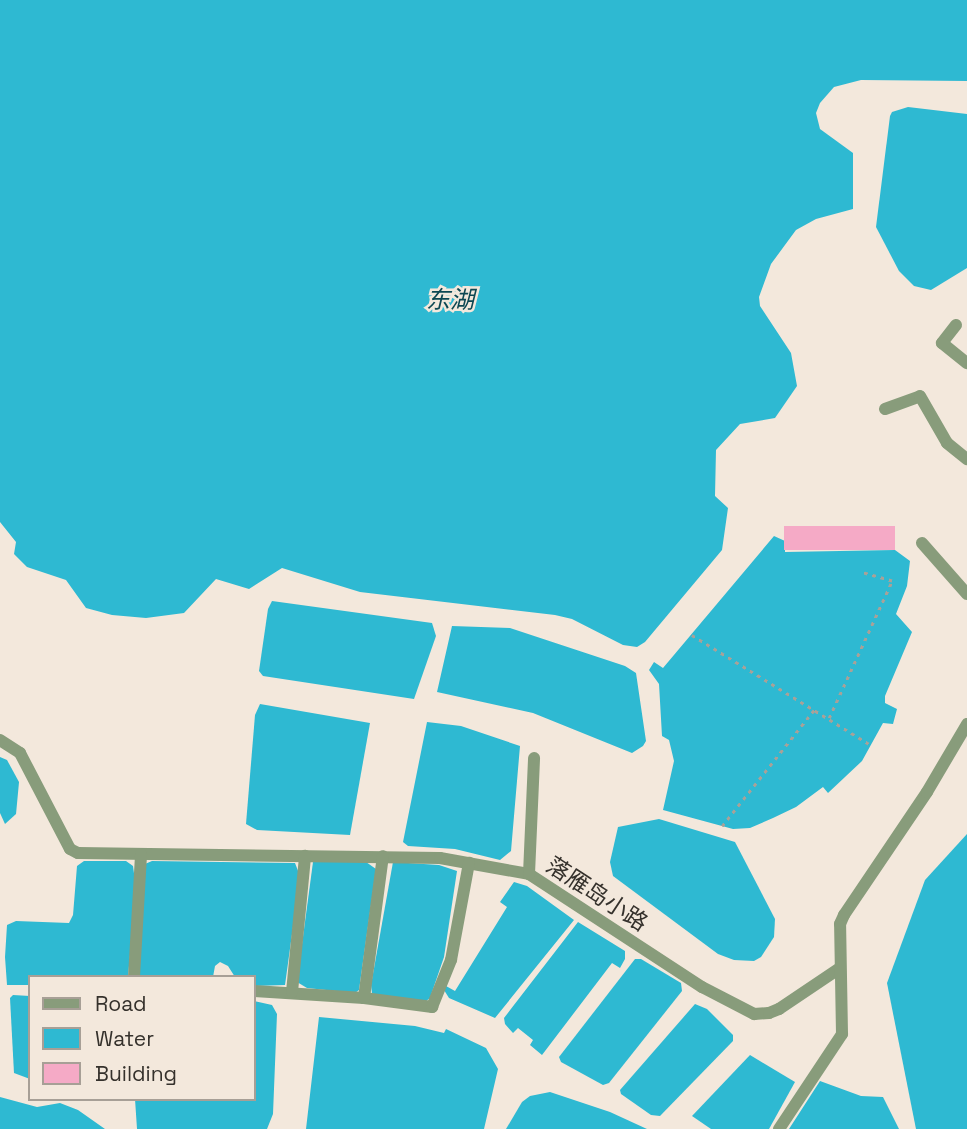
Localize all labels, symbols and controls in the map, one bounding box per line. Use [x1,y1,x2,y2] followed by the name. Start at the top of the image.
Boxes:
[426,286,474,314] water label: 东湖
[541,851,653,937] street label: 落雁岛小路
[28,975,256,1101] legend
[95,990,147,1017] text: Road
[95,1025,154,1052] text: Water
[95,1060,177,1087] text: Building

